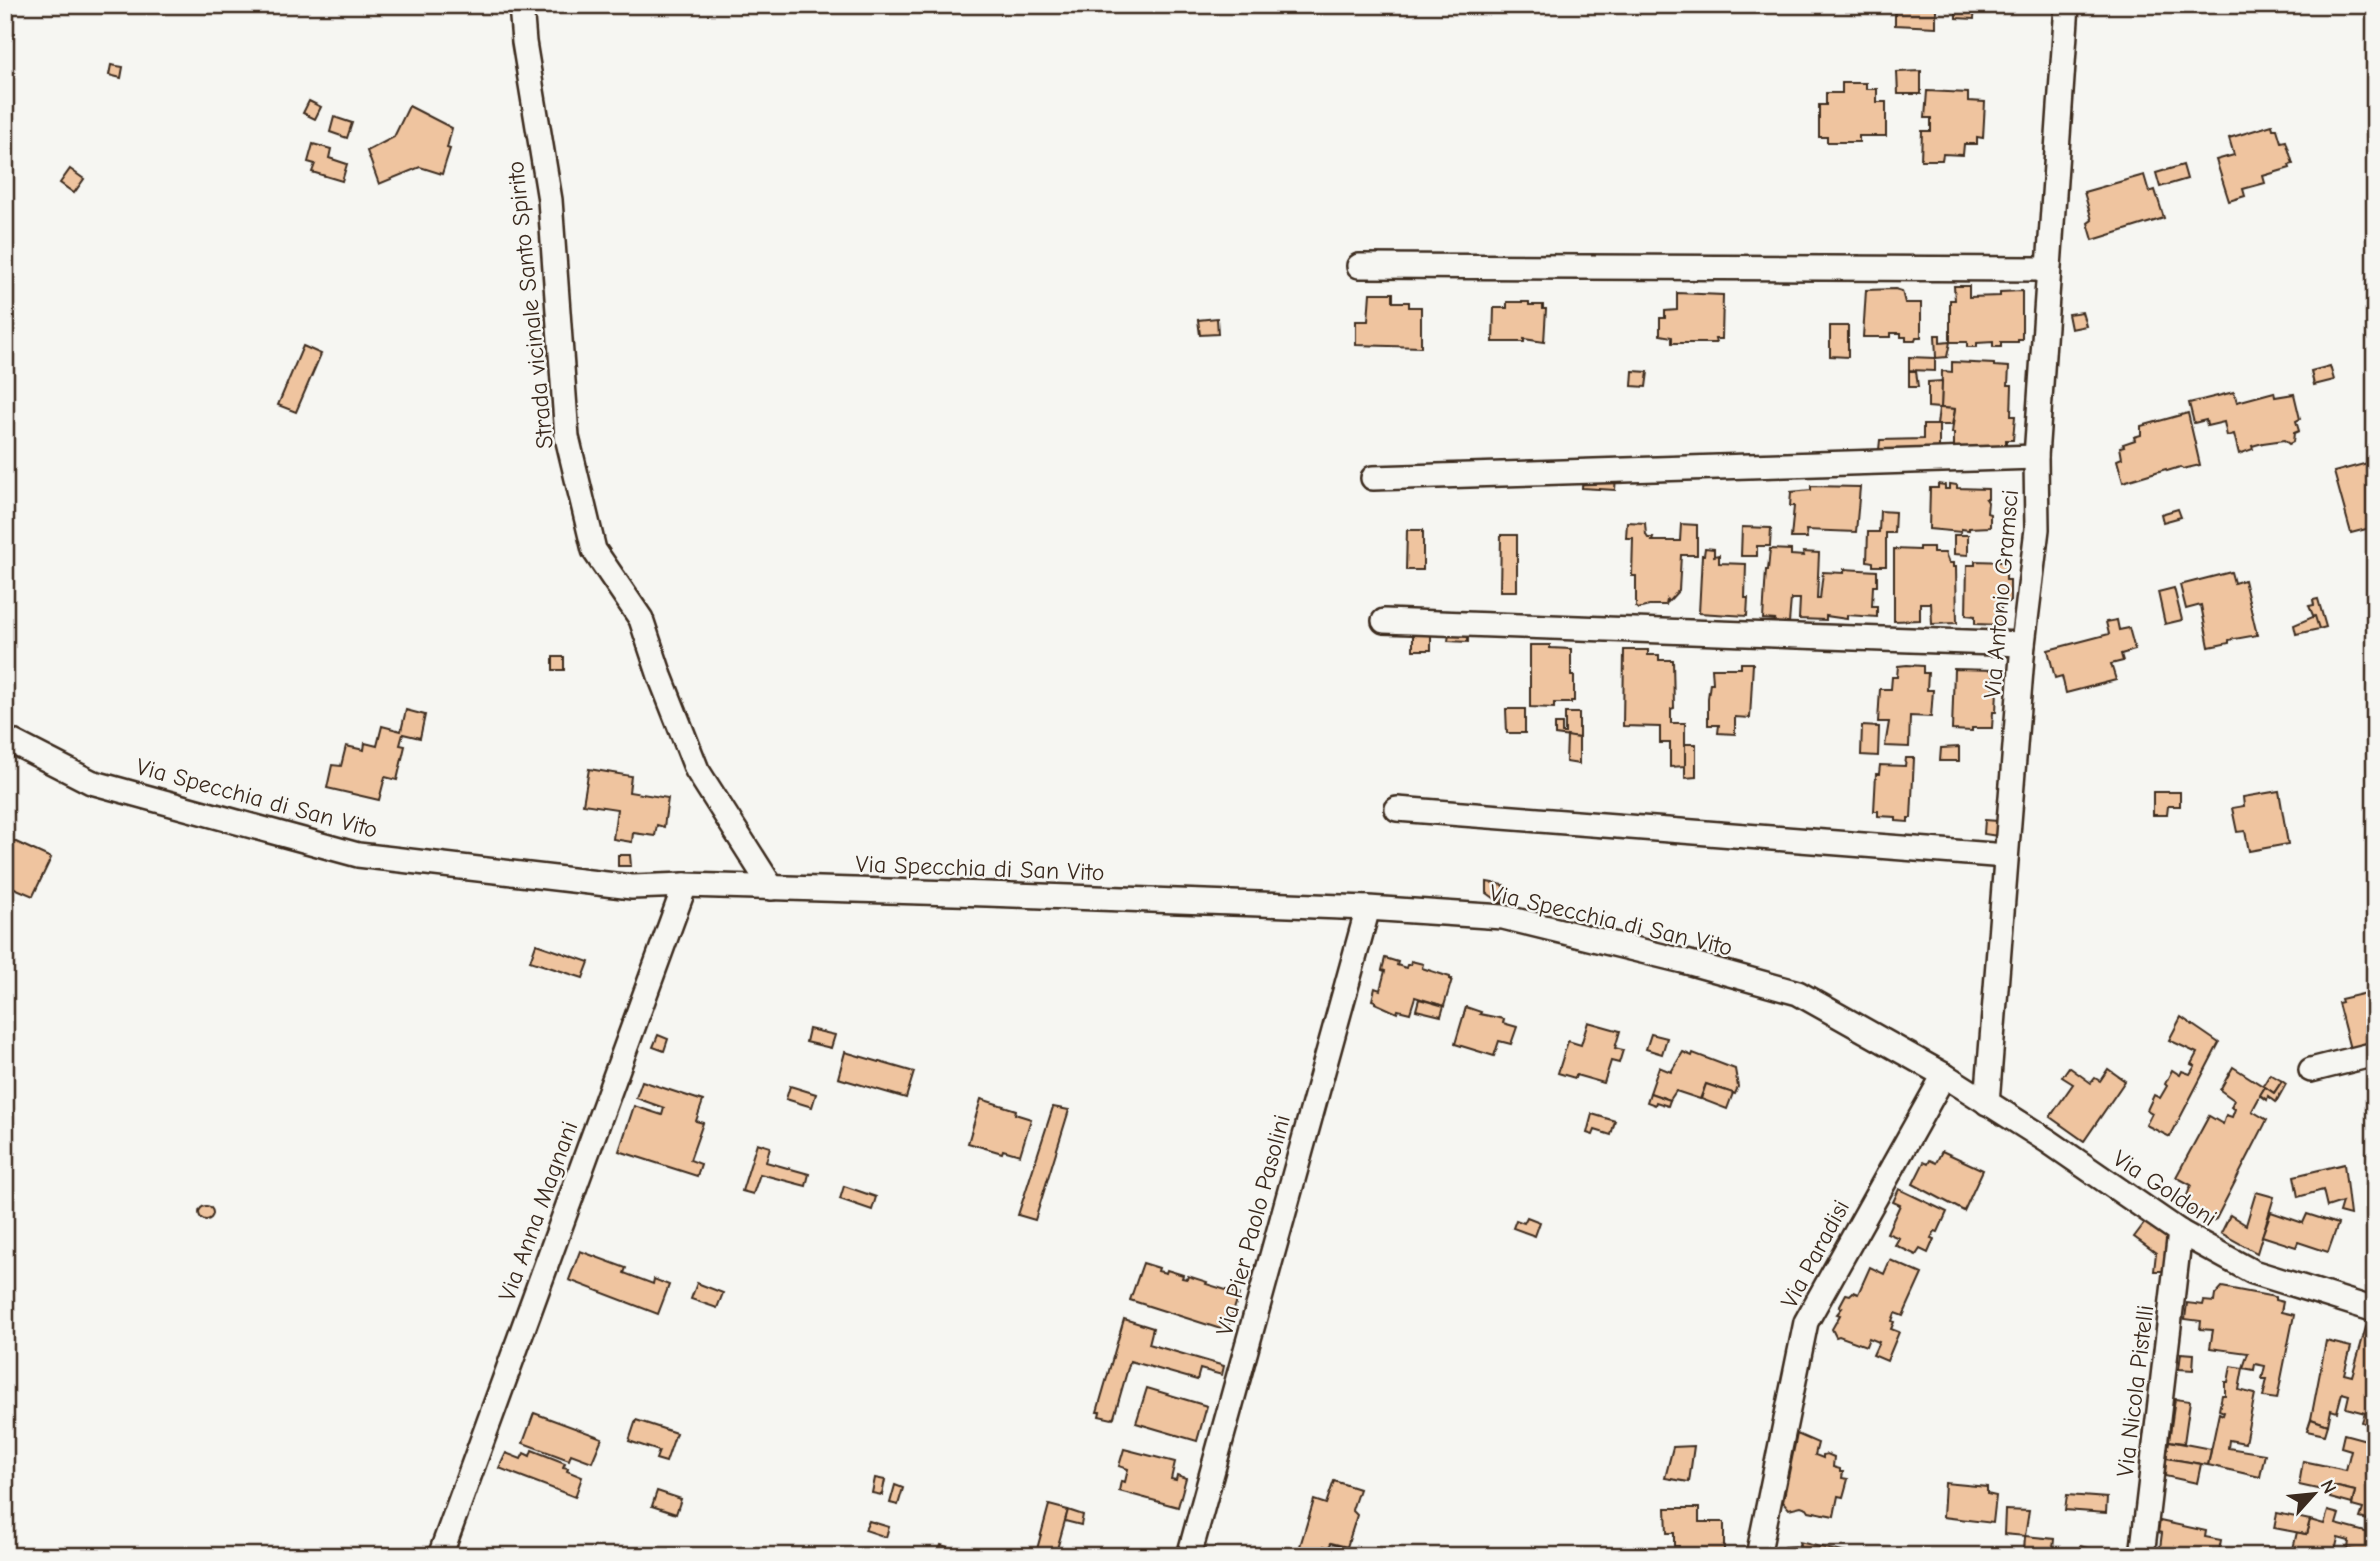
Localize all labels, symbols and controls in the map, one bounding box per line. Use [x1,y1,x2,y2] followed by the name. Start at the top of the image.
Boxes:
[501,160,559,450] street label: Strada vicinale Santo Spirito
[1978,488,2024,700] street label: Via Antonio Gramsci
[133,752,381,844] street label: Via Specchia di San Vito
[855,850,1105,886] street label: Via Specchia di San Vito
[1487,878,1735,962] street label: Via Specchia di San Vito
[1210,1112,1296,1338] street label: Via Pier Paolo Pasolini
[492,1117,584,1305] street label: Via Anna Magnani
[2108,1144,2222,1232] street label: Via Goldoni
[1775,1195,1855,1313] street label: Via Paradisi
[2111,1303,2159,1479] street label: Via Nicola Pistelli
[2278,1460,2348,1530] north arrow
[2316,1476,2341,1497] text: N

